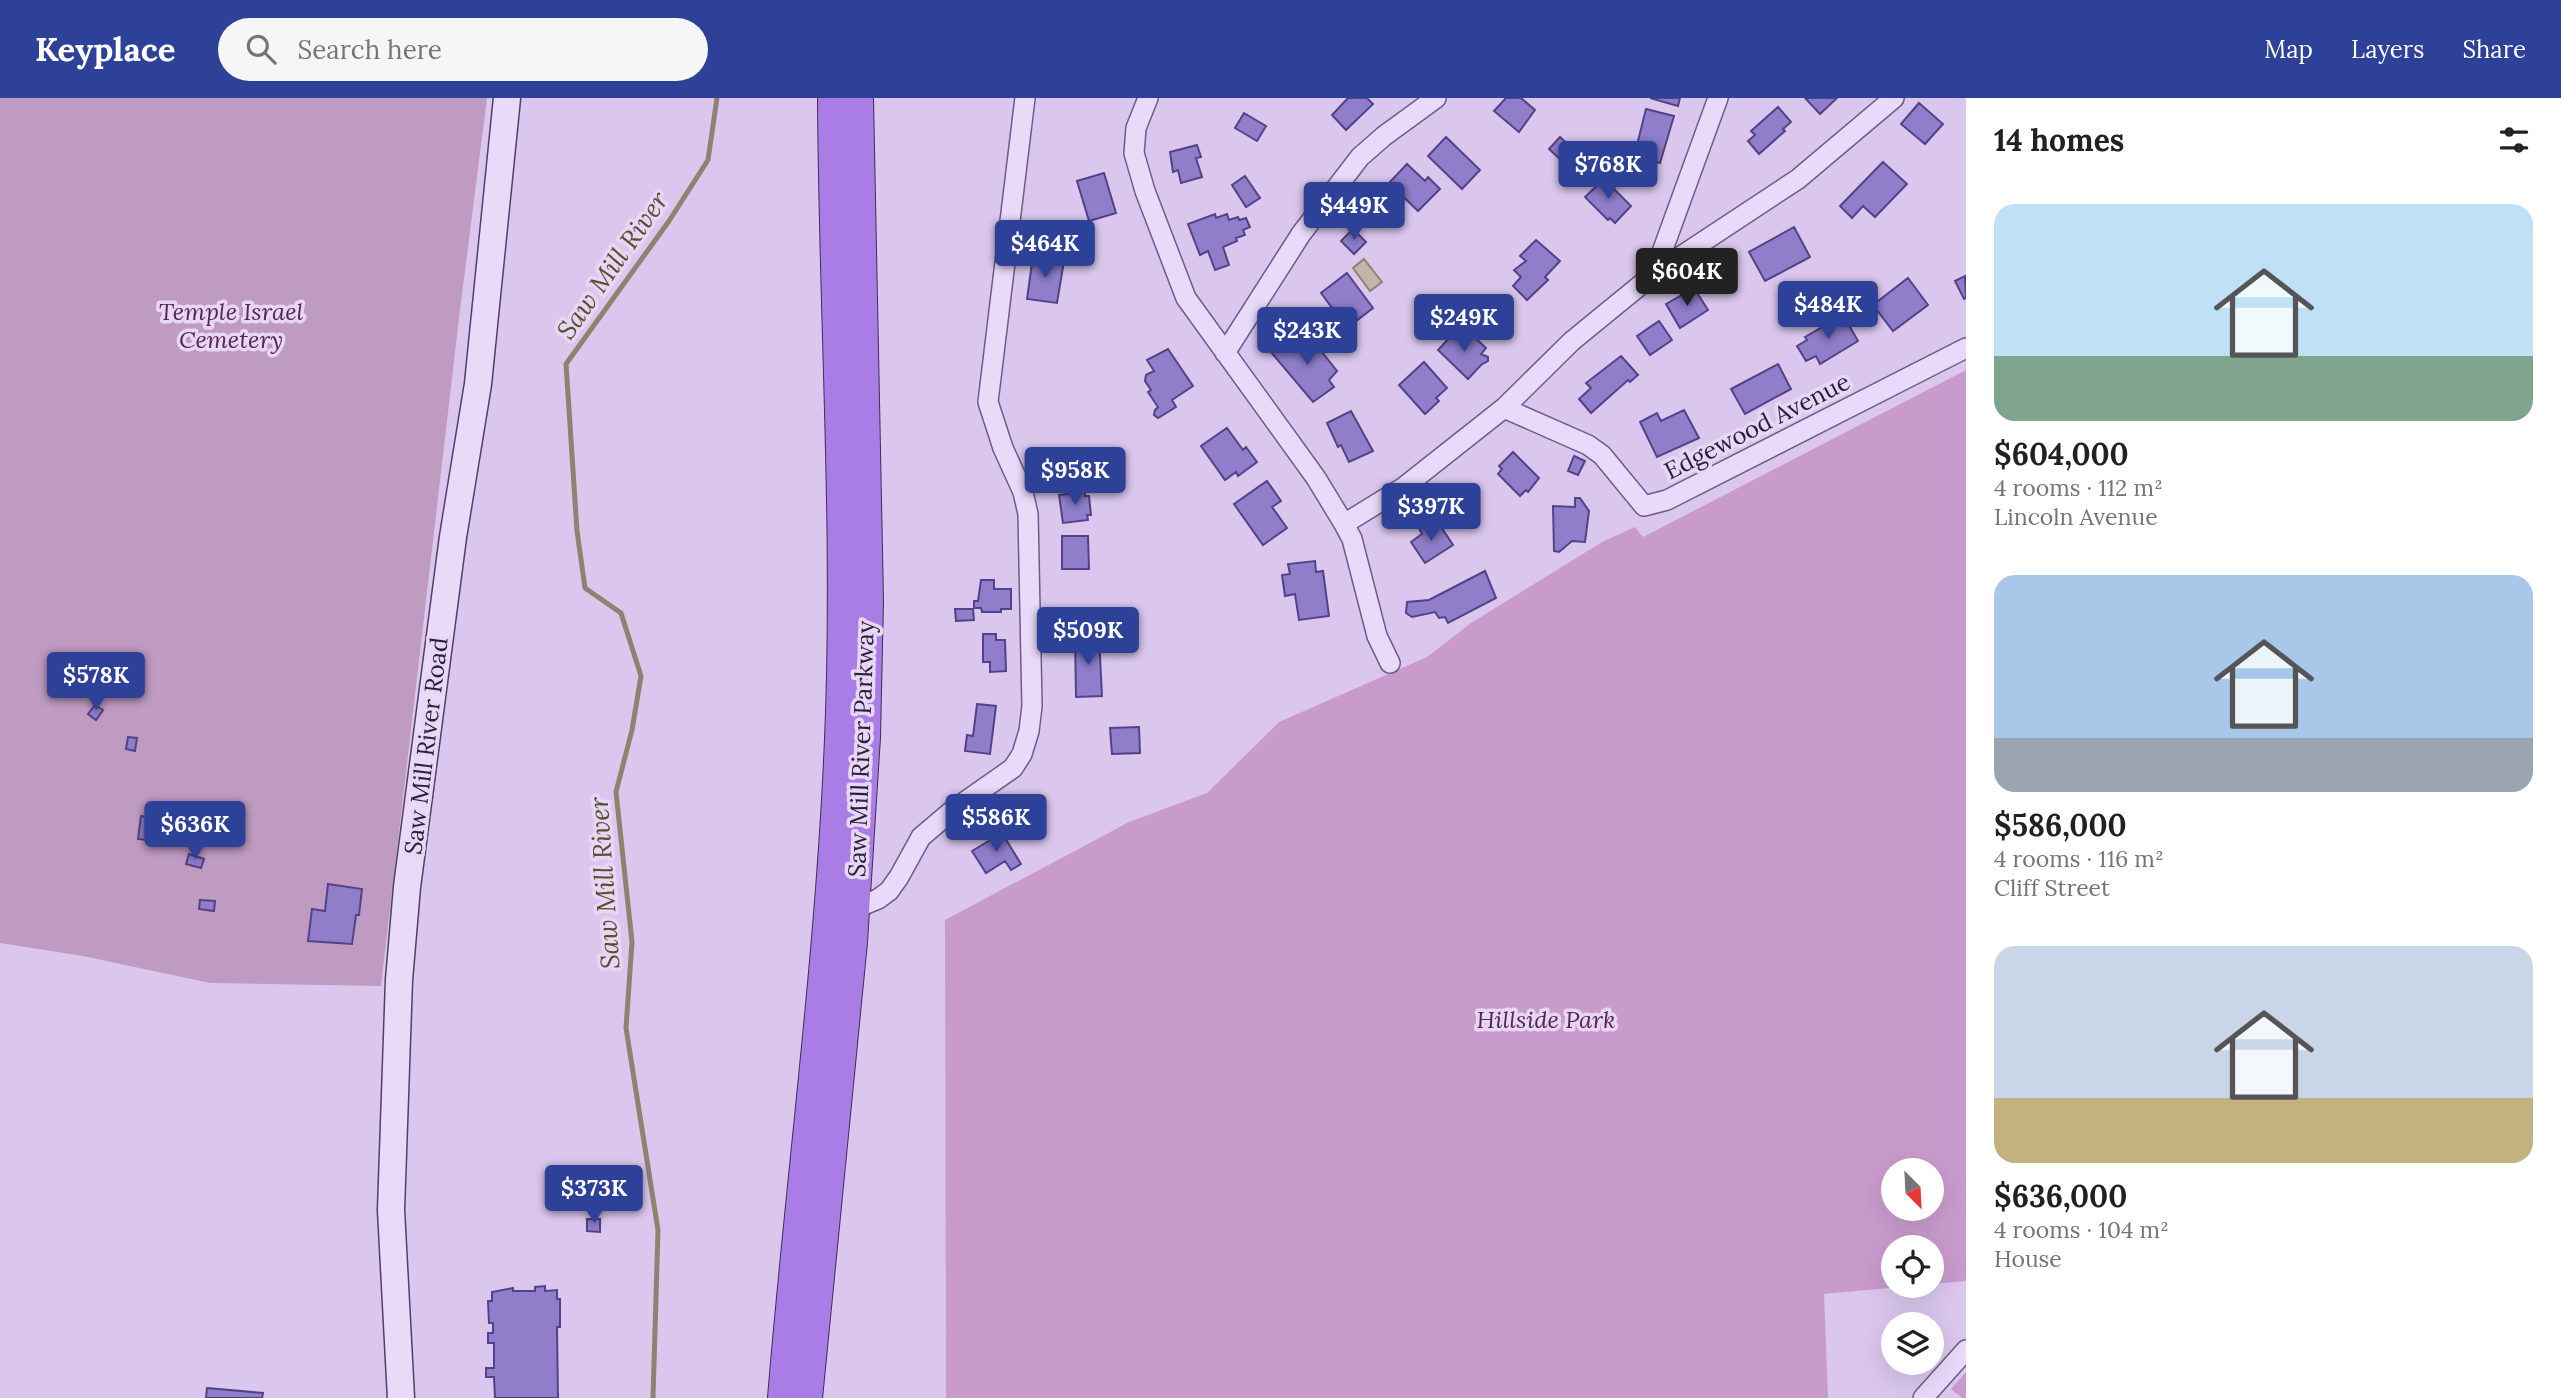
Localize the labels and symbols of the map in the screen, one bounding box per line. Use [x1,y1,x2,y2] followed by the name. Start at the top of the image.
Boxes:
[1559,141,1657,201] pin: $768K
[1305,183,1403,242] pin: $449K
[549,185,675,345] water label: Saw Mill River
[996,220,1094,280] pin: $464K
[1638,248,1736,308] pin: $604K
[1779,282,1877,341] pin: $484K
[1415,294,1513,354] pin: $249K
[159,296,304,355] park label: Temple Israel Cemetery
[1258,308,1356,367] pin: $243K
[1659,366,1855,486] street label: Edgewood Avenue
[1026,448,1124,507] pin: $958K
[1382,484,1480,543] pin: $397K
[1039,608,1137,667] pin: $509K
[841,620,881,878] street label: Saw Mill River Parkway
[397,636,455,856] street label: Saw Mill River Road
[47,652,145,712] pin: $578K
[947,794,1045,854] pin: $586K
[581,795,626,970] water label: Saw Mill River
[146,802,244,861] pin: $636K
[1476,1004,1616,1035] park label: Hillside Park
[1881,1158,1944,1222] north arrow
[545,1166,643,1225] pin: $373K

